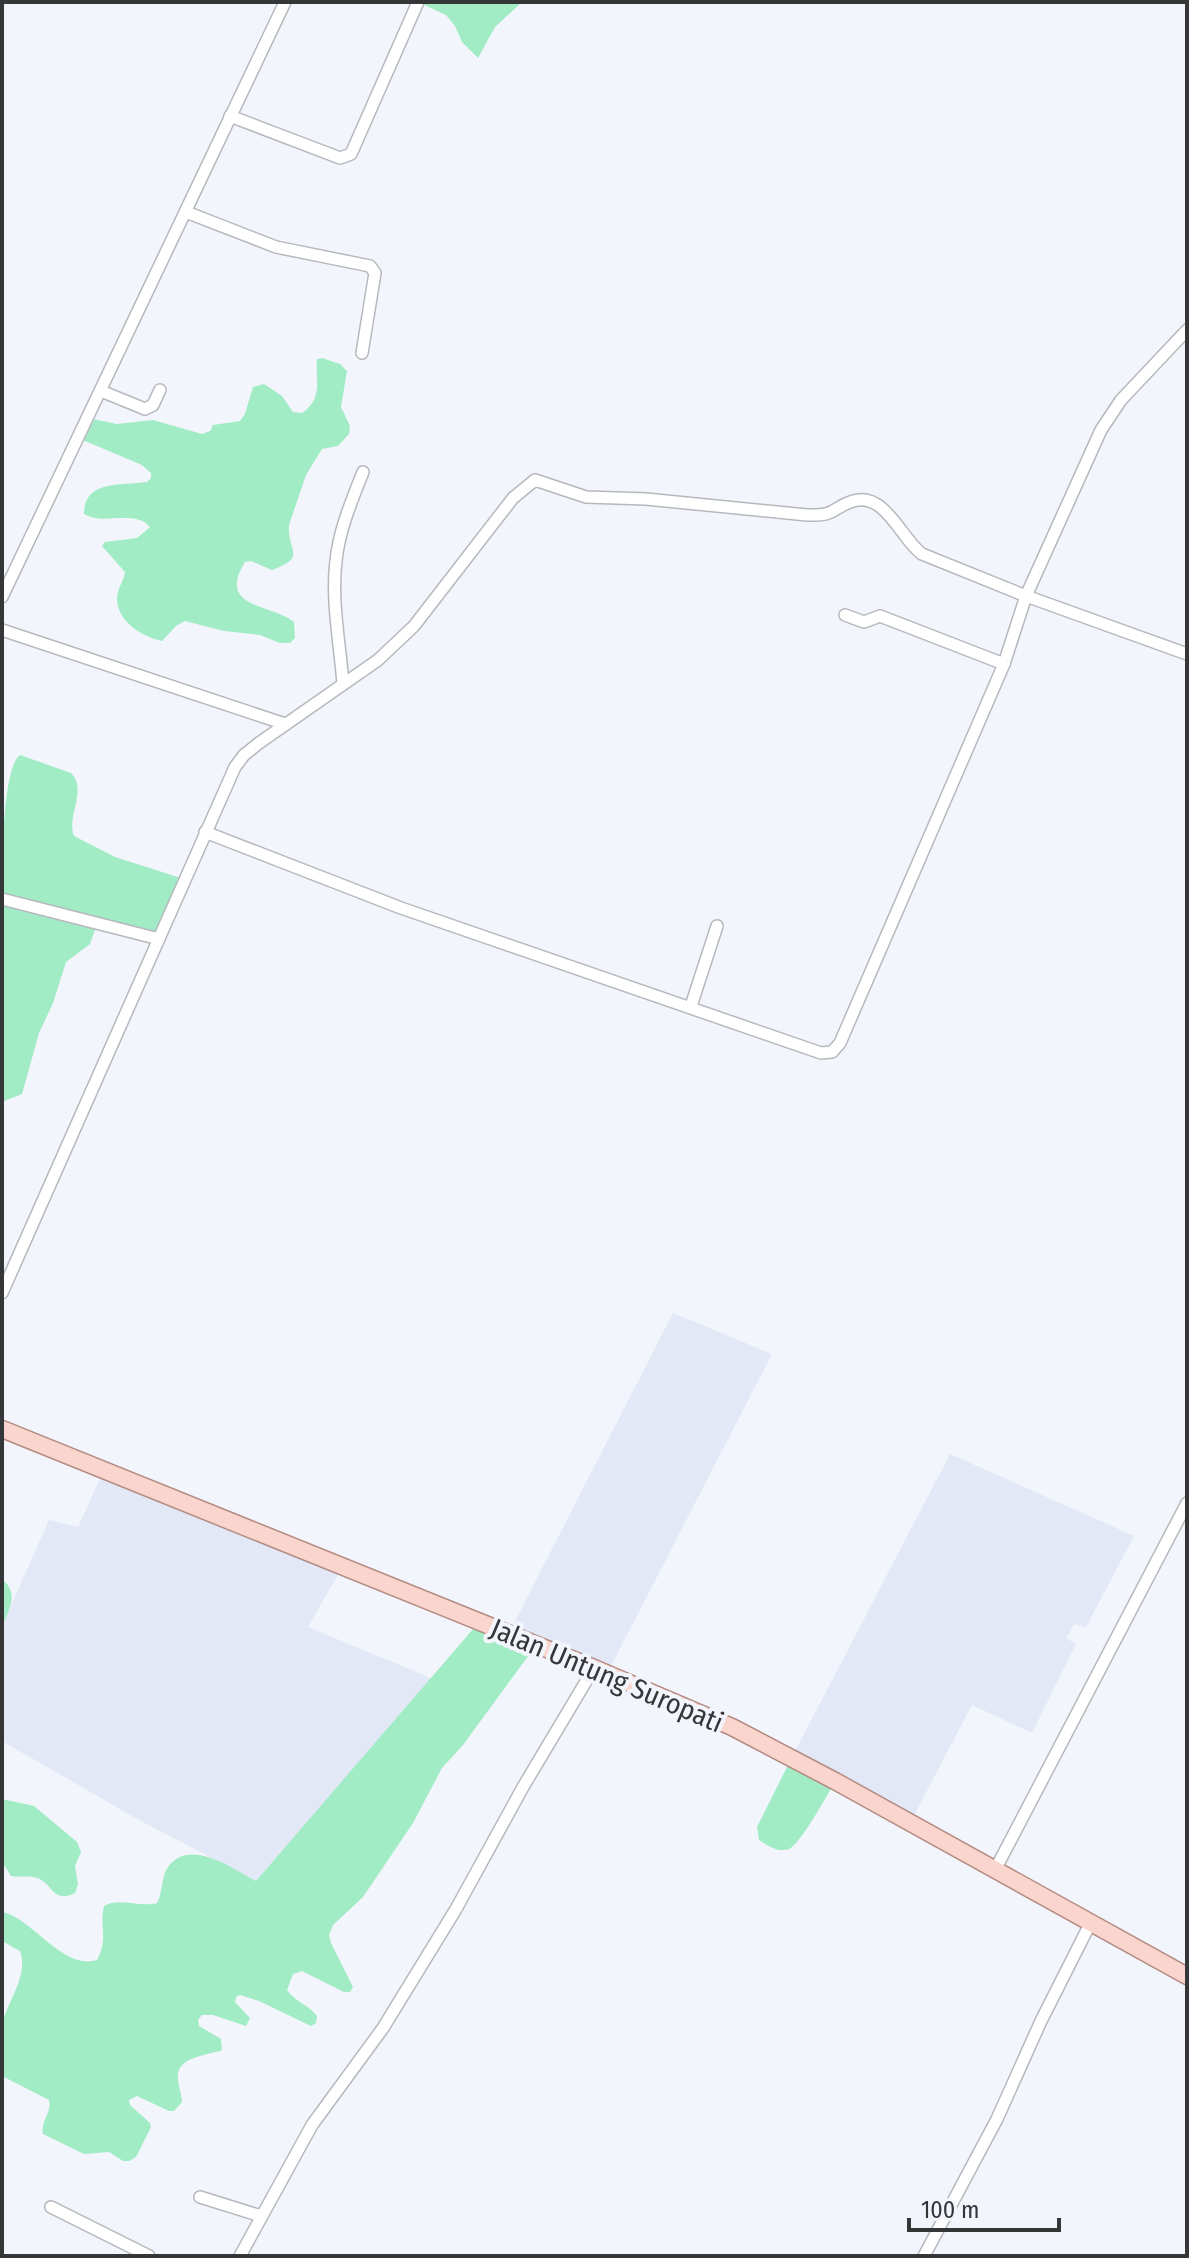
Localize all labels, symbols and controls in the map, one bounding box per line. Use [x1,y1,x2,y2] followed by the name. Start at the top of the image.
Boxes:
[485,1611,728,1739] street label: Jalan Untung Suropati
[909,2182,1059,2232] scale bar
[921,2196,979,2224] text: 100 m

